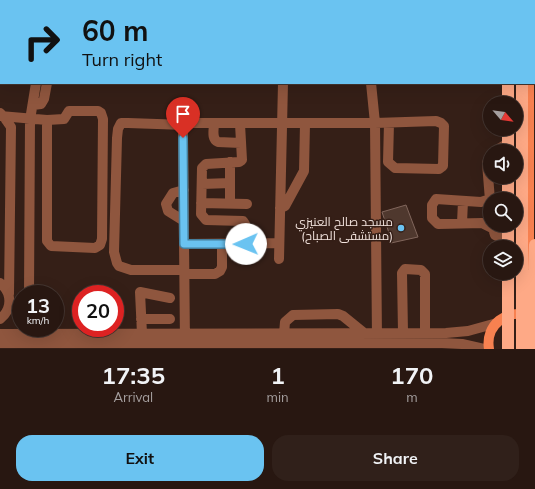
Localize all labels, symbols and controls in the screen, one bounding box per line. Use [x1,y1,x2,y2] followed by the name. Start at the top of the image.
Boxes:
[82,13,148,48] text: 60 m
[16,16,68,68] icon: right
[82,48,162,71] text: Turn right
[483,96,523,136] north arrow
[483,96,523,280] map controls
[166,97,200,138] pin
[172,103,194,125] icon: arrive
[483,144,523,184] button: sound
[483,192,523,232] button: search
[295,214,393,244] place label: مسجد صالح العنيزي (مستشفى الصباح)
[225,223,267,265] position arrow
[396,223,406,233] marker: مسجد صالح العنيزي (مستشفى الصباح)
[483,240,523,280] button: layers
[72,285,124,337] speed limit sign: 20
[26,293,50,318] text: 13
[27,314,49,327] text: km/h
[102,360,165,390] text: 17:35
[270,360,285,390] text: 1
[390,360,433,390] text: 170
[113,389,153,405] text: Arrival
[267,389,289,405] text: min
[406,389,418,405] text: m
[16,435,264,481] button: Exit
[272,435,519,481] button: Share

